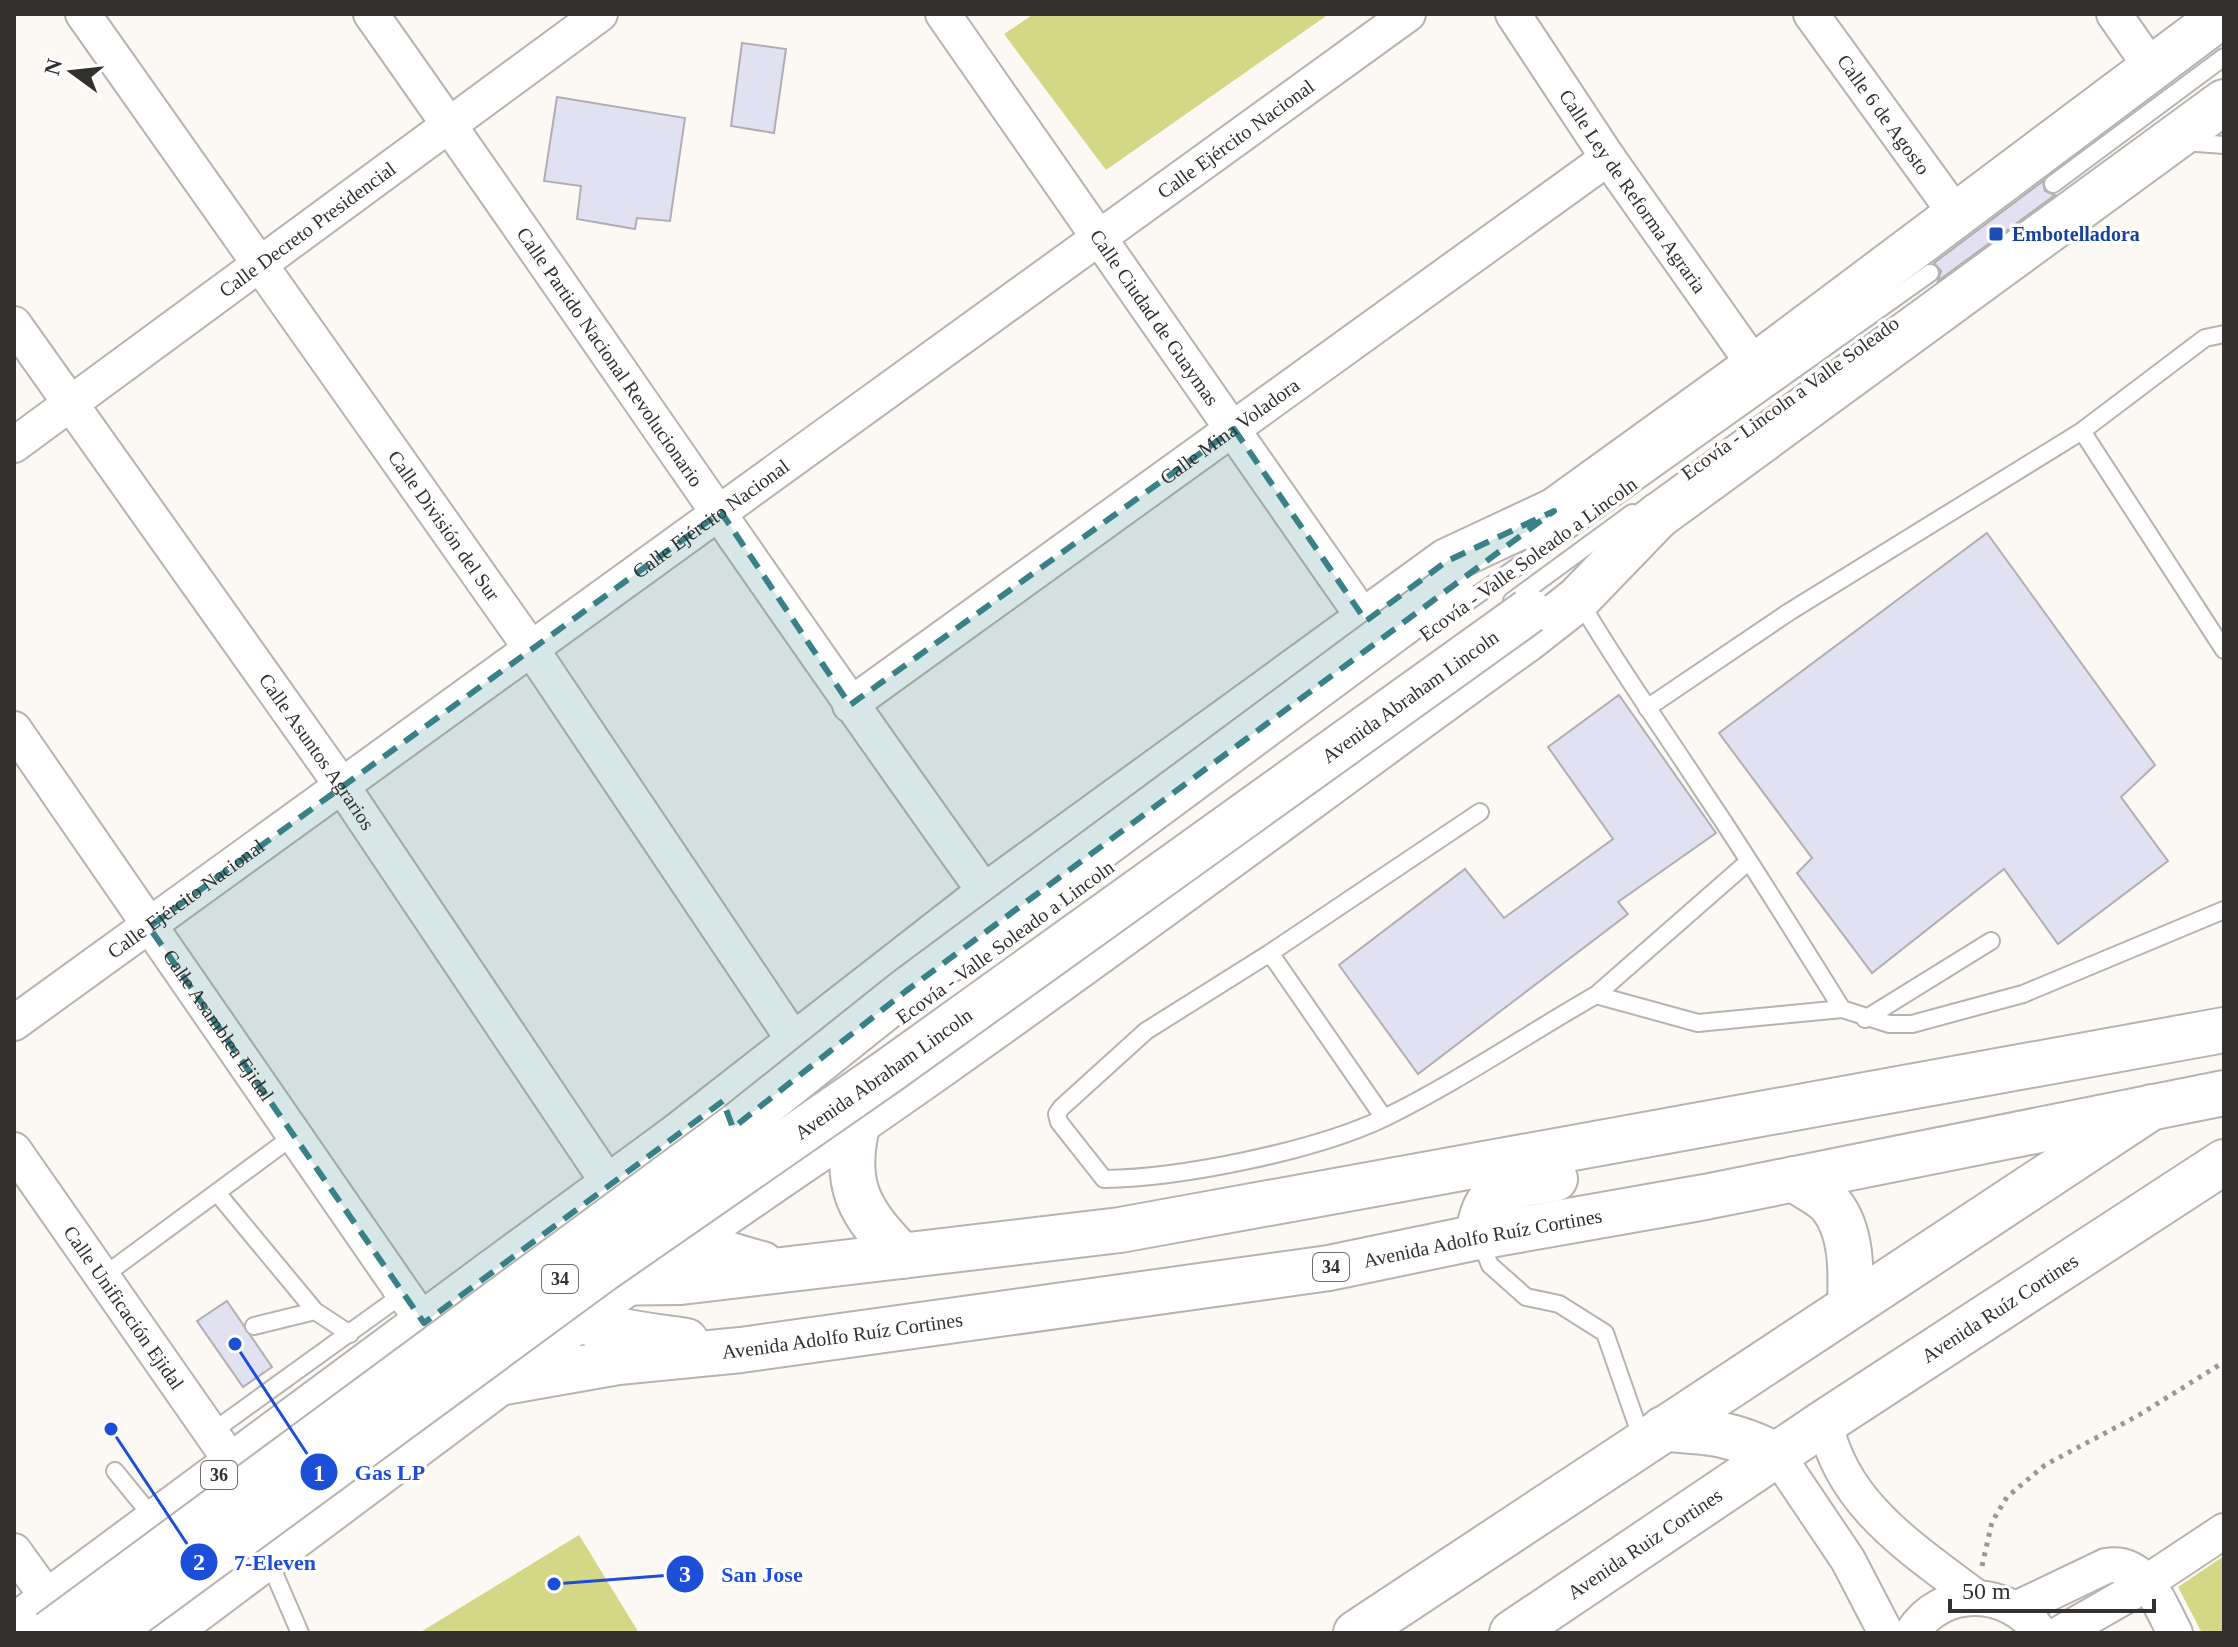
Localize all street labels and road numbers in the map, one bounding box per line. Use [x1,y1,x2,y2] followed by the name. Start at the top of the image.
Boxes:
[1833,50,1935,179] street label: Calle 6 de Agosto
[1153,75,1318,203] street label: Calle Ejército Nacional
[1555,85,1711,297] street label: Calle Ley de Reforma Agraria
[215,157,400,301] street label: Calle Decreto Presidencial
[513,223,708,491] street label: Calle Partido Nacional Revolucionario
[1086,225,1224,410] street label: Calle Ciudad de Guaymas
[1677,312,1903,484] street label: Ecovía - Lincoln a Valle Soleado
[1156,374,1303,489] street label: Calle Mina Voladora
[384,446,505,605] street label: Calle División del Sur
[628,455,794,583] street label: Calle Ejército Nacional
[1415,473,1641,645] street label: Ecovía - Valle Soleado a Lincoln
[1318,626,1503,767] street label: Avenida Abraham Lincoln
[255,669,379,834] street label: Calle Asuntos Agrarios
[103,834,269,963] street label: Calle Ejército Nacional
[892,856,1118,1028] street label: Ecovía - Valle Soleado a Lincoln
[159,945,279,1106] street label: Calle Asamblea Ejidal
[790,1004,976,1144] street label: Avenida Abraham Lincoln
[1361,1204,1604,1272] street label: Avenida Adolfo Ruíz Cortines
[59,1221,189,1394] street label: Calle Unificación Ejidal
[1917,1249,2082,1367] street label: Avenida Ruíz Cortines
[1313,1253,1349,1281] road number: 34
[542,1265,578,1293] road number: 34
[721,1308,964,1363] street label: Avenida Adolfo Ruíz Cortines
[201,1461,237,1489] road number: 36
[1563,1483,1726,1604] street label: Avenida Ruiz Cortines

